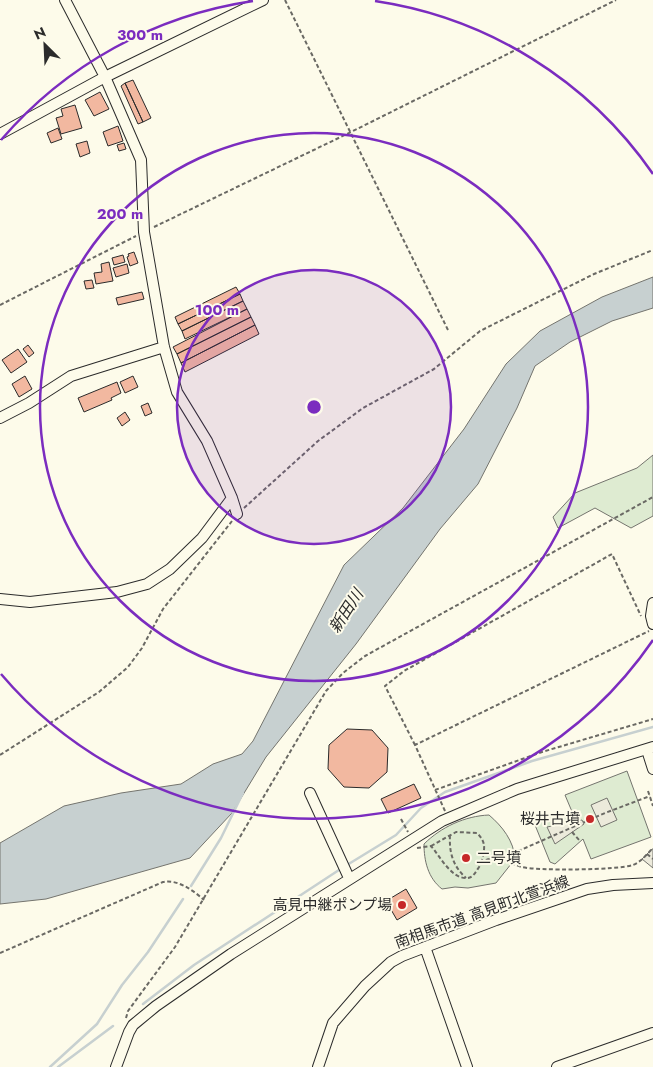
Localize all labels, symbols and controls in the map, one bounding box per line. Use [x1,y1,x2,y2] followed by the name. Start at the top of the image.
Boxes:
[20,20,70,70] north arrow
[31,22,49,45] text: N
[117,24,163,46] text: 300 m
[97,203,143,225] text: 200 m
[195,299,239,321] text: 100 m
[305,398,323,416] centre of rings
[323,583,370,637] water label: 新田川
[520,808,580,830] place label: 桜井古墳
[584,813,596,825] marker: 桜井古墳
[476,847,521,869] place label: 二号墳
[460,852,472,864] marker: 二号墳
[392,870,572,954] street label: 南相馬市道 高見町北萱浜線
[272,894,392,916] place label: 高見中継ポンプ場
[396,899,408,911] marker: 高見中継ポンプ場

